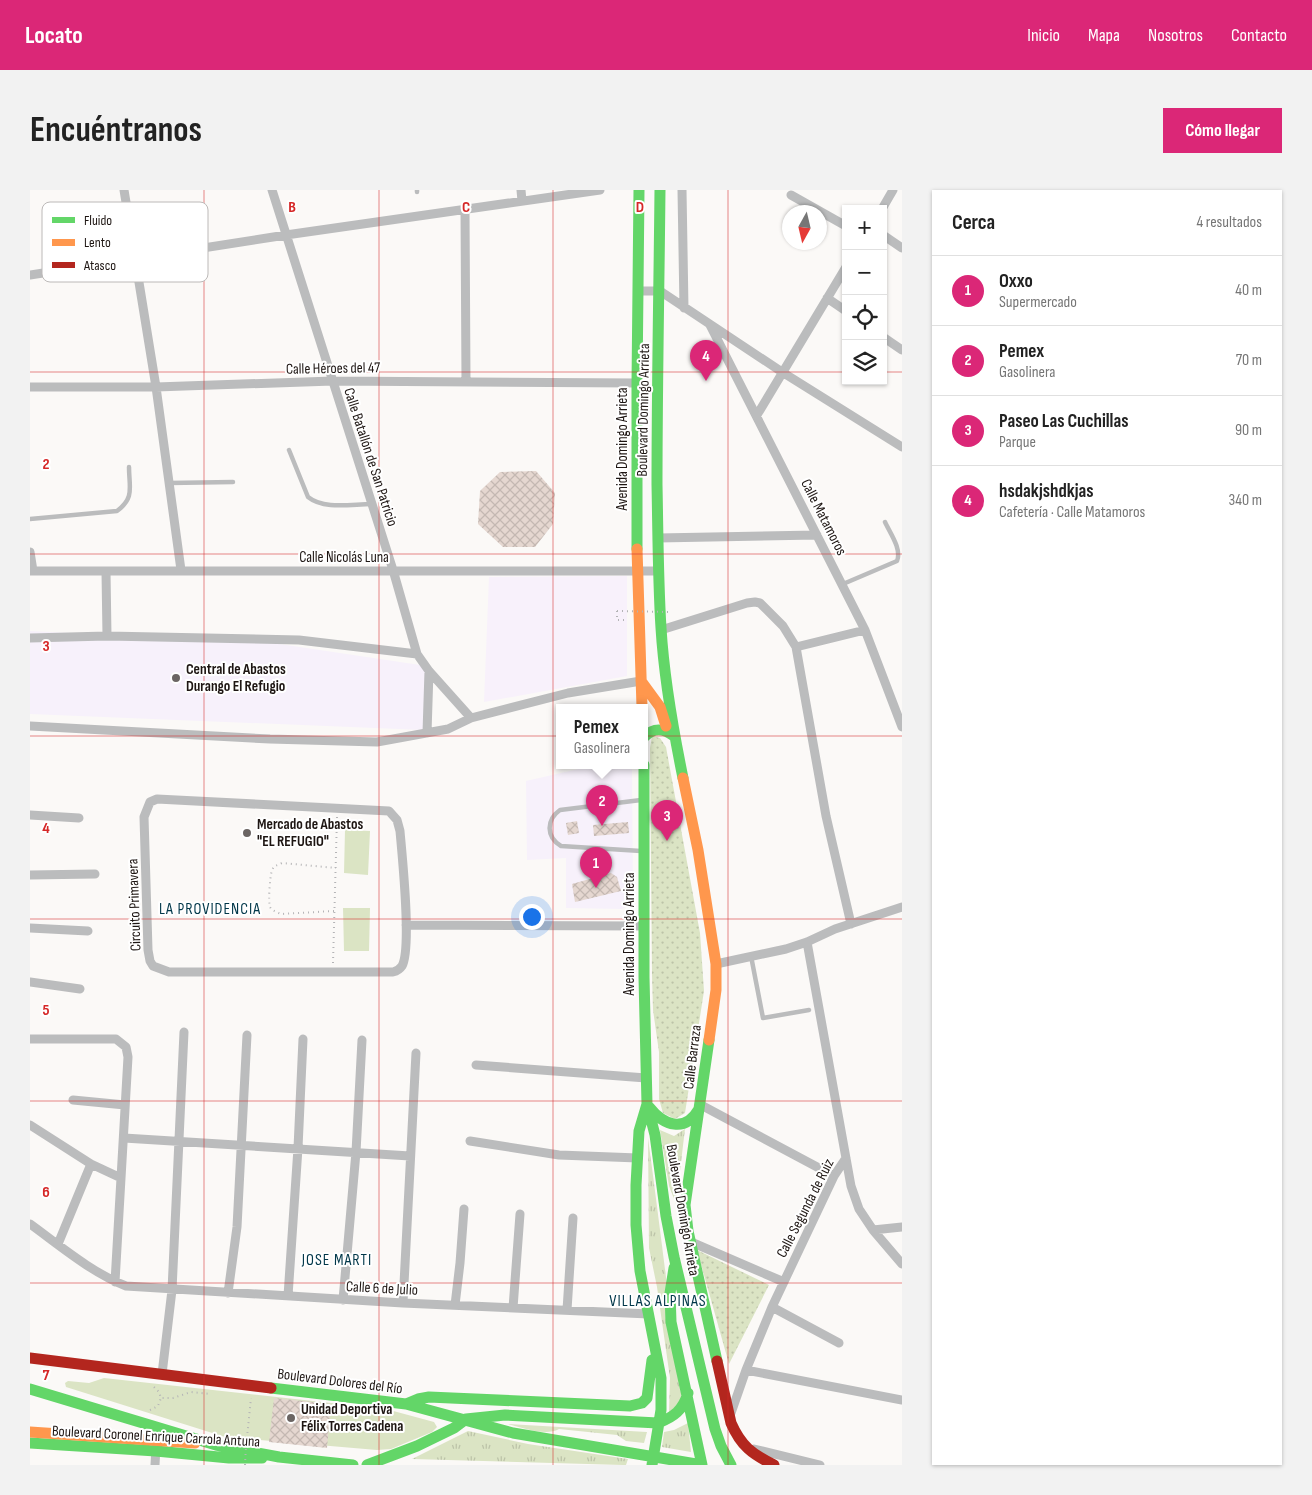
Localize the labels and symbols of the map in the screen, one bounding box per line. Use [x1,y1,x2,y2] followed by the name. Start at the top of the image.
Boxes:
[288,198,296,217] text: B
[462,198,470,217] text: C
[636,198,644,217] text: D
[42,202,208,282] legend
[782,205,827,250] north arrow
[84,212,112,229] text: Fluido
[84,234,111,251] text: Lento
[83,257,116,274] text: Atasco
[690,340,722,381] pin: 4
[633,343,654,477] street label: Boulevard Domingo Arrieta
[286,358,380,379] street label: Calle Héroes del 47
[339,386,402,529] street label: Calle Batallón de San Patricio
[613,387,632,511] street label: Avenida Domingo Arrieta
[42,455,50,474] text: 2
[796,476,851,559] street label: Calle Matamoros
[299,548,389,567] street label: Calle Nicolás Luna
[42,637,50,656] text: 3
[186,660,286,696] place label: Central de Abastos Durango El Refugio
[170,672,182,684] marker: Central de Abastos Durango El Refugio
[586,785,618,826] pin: 2
[651,800,683,841] pin: 3
[257,815,363,851] place label: Mercado de Abastos "EL REFUGIO"
[42,819,50,838] text: 4
[241,827,253,839] marker: Mercado de Abastos "EL REFUGIO"
[580,847,612,888] pin: 1
[123,858,146,952] street label: Circuito Primavera
[620,872,639,996] street label: Avenida Domingo Arrieta
[159,900,261,919] district label: LA PROVIDENCIA
[519,904,545,930] your location
[42,1001,50,1020] text: 5
[679,1024,706,1090] street label: Calle Barraza
[662,1143,703,1278] street label: Boulevard Domingo Arrieta
[772,1155,839,1261] street label: Calle Segunda de Ruiz
[42,1183,50,1202] text: 6
[301,1251,372,1270] district label: JOSE MARTI
[346,1277,418,1300] street label: Calle 6 de Julio
[609,1292,707,1311] district label: VILLAS ALPINAS
[276,1364,404,1399] street label: Boulevard Dolores del Río
[43,1366,50,1385] text: 7
[301,1400,403,1436] place label: Unidad Deportiva Félix Torres Cadena
[285,1412,297,1424] marker: Unidad Deportiva Félix Torres Cadena
[51,1422,261,1451] street label: Boulevard Coronel Enrique Carrola Antuna

